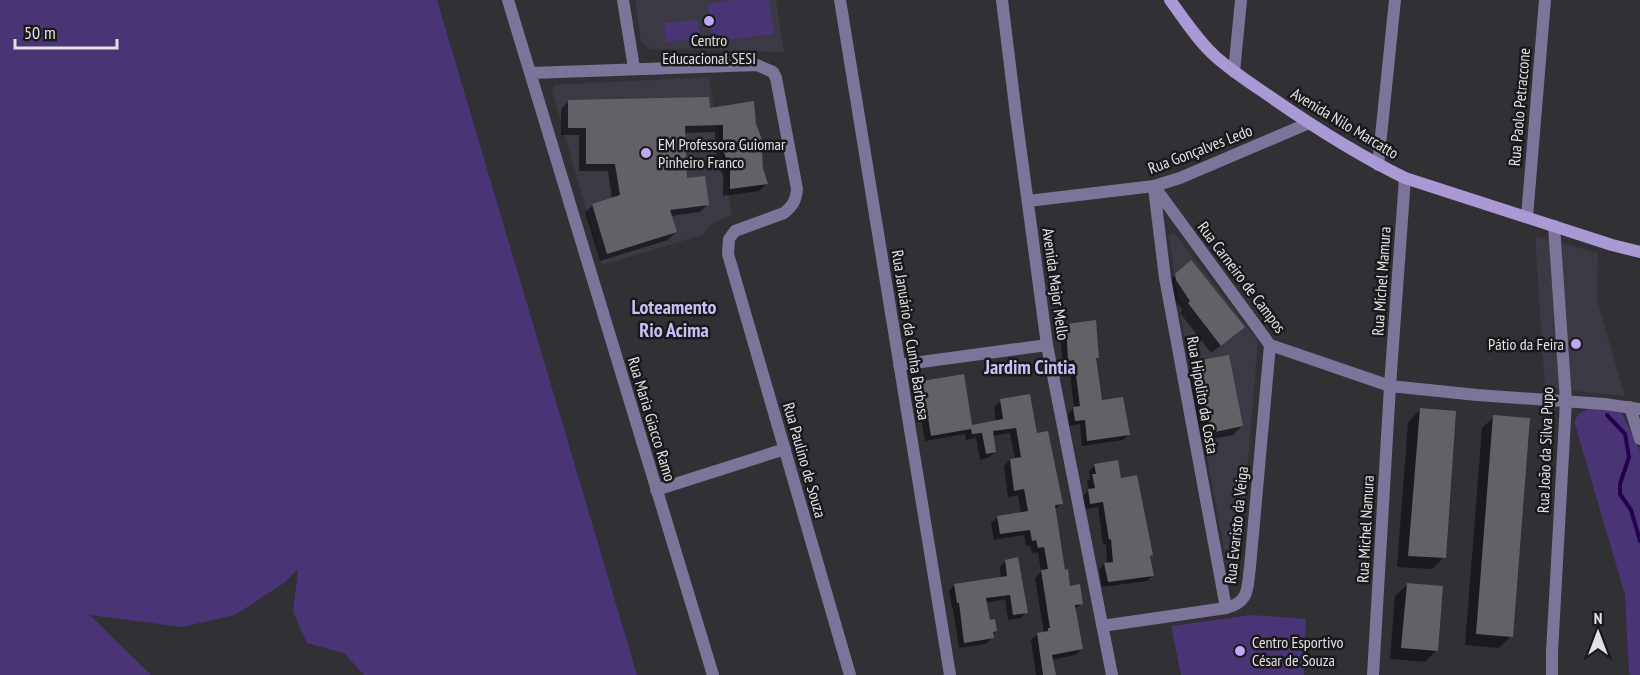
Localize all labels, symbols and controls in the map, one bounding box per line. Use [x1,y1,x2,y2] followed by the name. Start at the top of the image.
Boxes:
[15,12,117,50] scale bar
[702,14,716,28] marker: Centro Educacional SESI
[24,21,56,44] text: 50 m
[662,30,756,68] place label: Centro Educacional SESI
[1504,47,1534,167] street label: Rua Paolo Petraccone
[1288,83,1402,163] street label: Avenida Nilo Marcatto
[1145,120,1255,178] street label: Rua Gonçalves Ledo
[658,134,786,172] place label: EM Professora Guiomar Pinheiro Franco
[639,146,653,160] marker: EM Professora Guiomar Pinheiro Franco
[1194,217,1290,337] street label: Rua Carneiro de Campos
[1367,226,1395,336] street label: Rua Michel Mamura
[1038,227,1074,341] street label: Avenida Major Mello
[888,249,934,421] street label: Rua Januário da Cunha Barbosa
[631,294,717,343] district label: Loteamento Rio Acima
[1488,334,1564,354] place label: Pátio da Feira
[1183,335,1223,455] street label: Rua Hipolito da Costa
[1569,337,1583,351] marker: Pátio da Feira
[624,354,680,484] street label: Rua Maria Giacco Ramo
[983,354,1076,380] district label: Jardim Cintia
[1533,386,1557,513] street label: Rua João da Silva Pupo
[779,400,831,520] street label: Rua Paulino de Souza
[1220,465,1252,585] street label: Rua Evaristo da Veiga
[1352,475,1378,583] street label: Rua Michel Namura
[1568,603,1628,663] north arrow
[1594,608,1602,628] text: N
[1252,632,1344,670] place label: Centro Esportivo César de Souza
[1233,644,1247,658] marker: Centro Esportivo César de Souza

